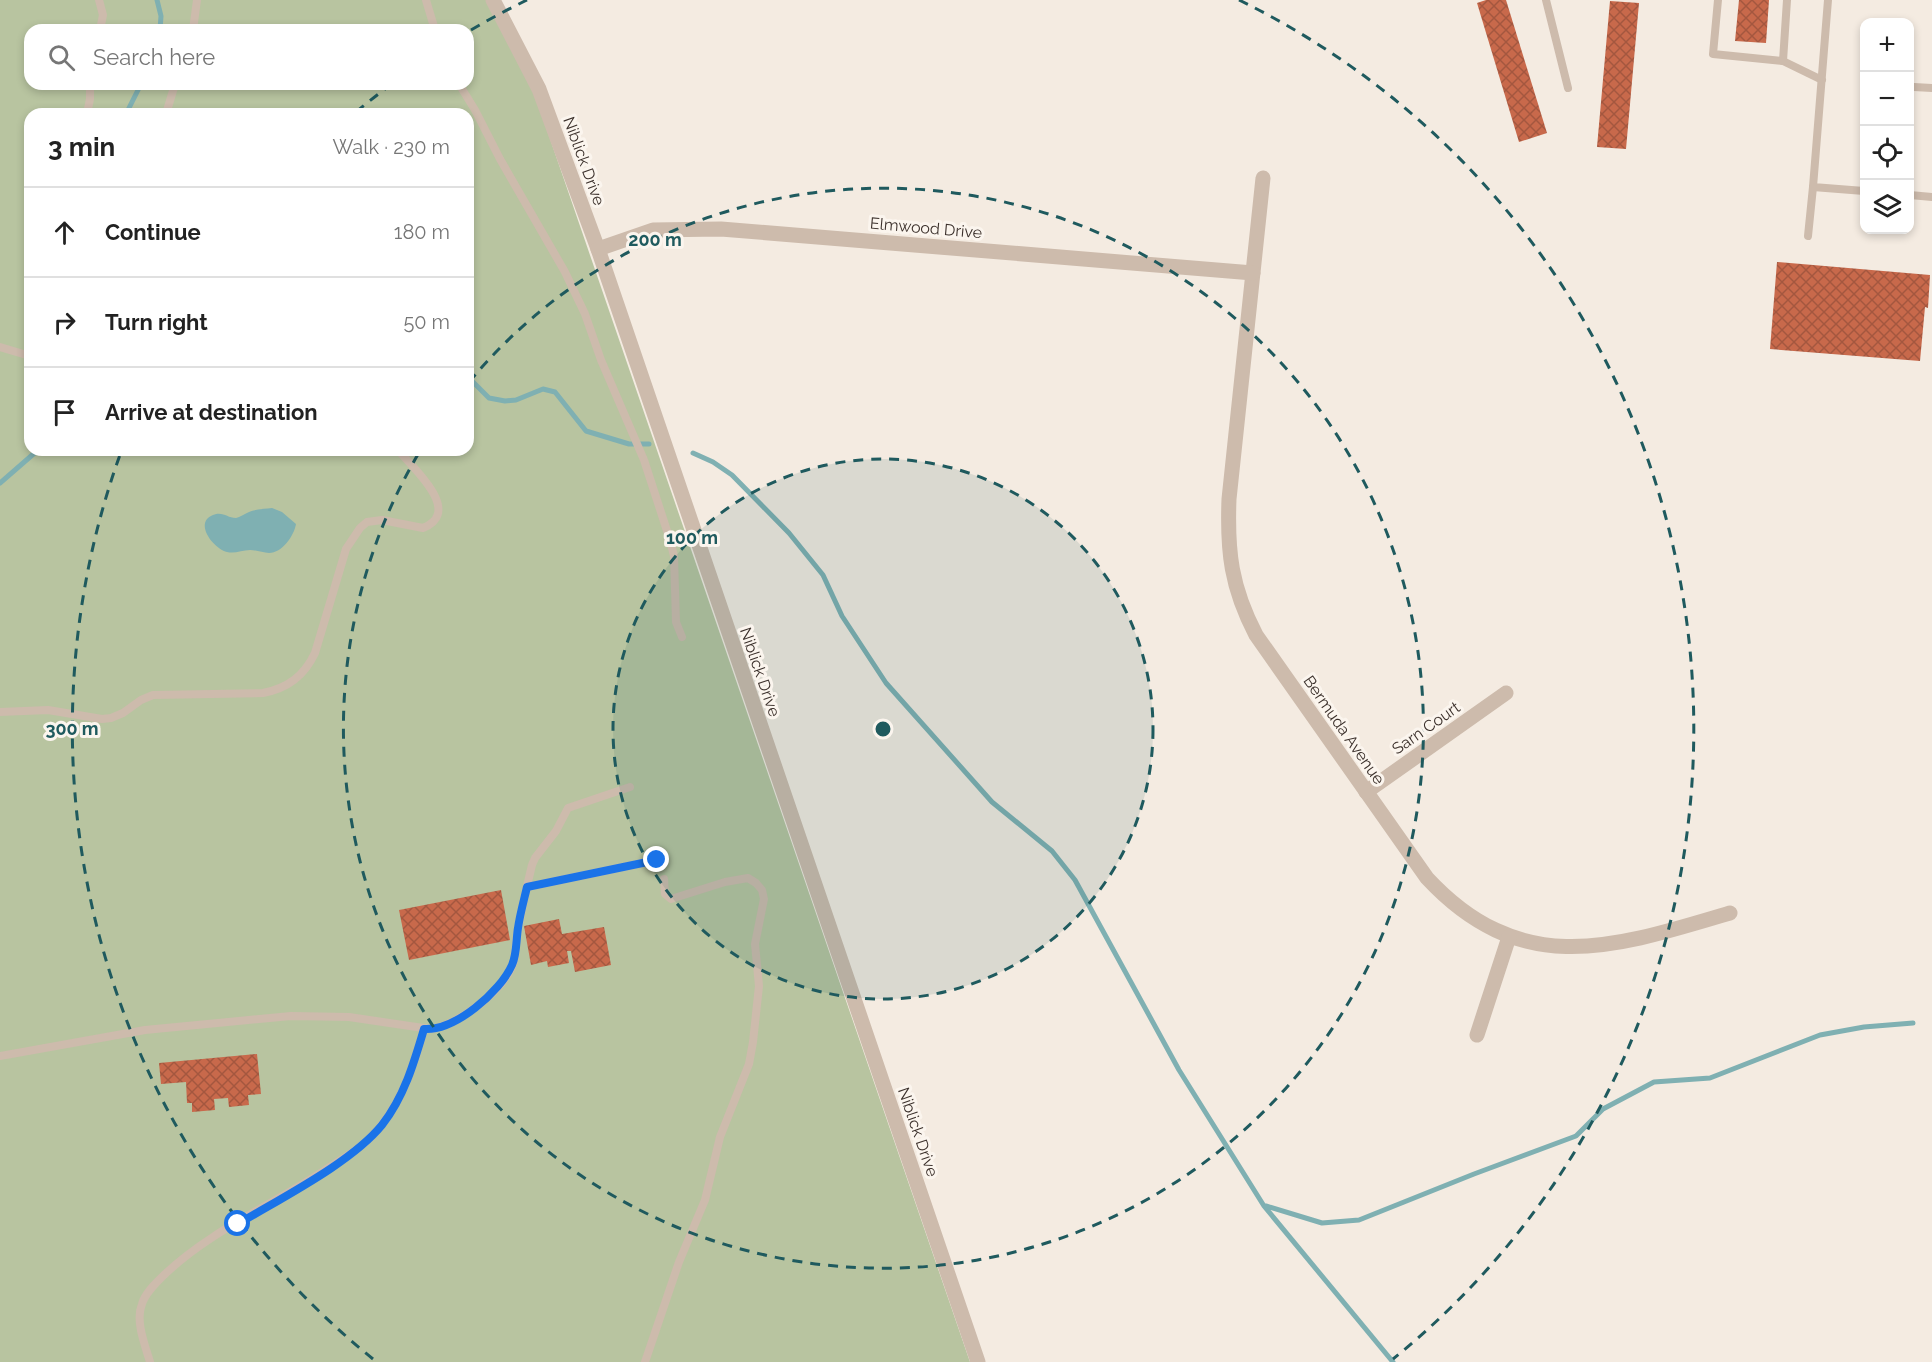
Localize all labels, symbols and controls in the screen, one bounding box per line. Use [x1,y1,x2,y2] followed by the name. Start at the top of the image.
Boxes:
[1860,18,1914,234] map controls
[1860,18,1914,72] button: +
[24,24,474,90] search box
[45,41,78,74] icon: search
[93,44,215,70] text: Search here
[1860,72,1914,126] button: −
[559,114,609,208] street label: Niblick Drive
[1860,126,1914,180] button: locate
[48,132,115,162] text: 3 min
[332,135,450,159] text: Walk · 230 m
[1860,180,1914,234] button: layers
[869,214,983,242] street label: Elmwood Drive
[48,216,81,249] icon: ahead
[105,219,201,245] text: Continue
[394,220,450,244] text: 180 m
[628,229,682,250] text: 200 m
[48,306,81,339] icon: right
[105,309,208,335] text: Turn right
[403,310,450,334] text: 50 m
[48,396,81,429] icon: arrive
[105,399,318,425] text: Arrive at destination
[666,527,718,548] text: 100 m
[736,625,784,719] street label: Niblick Drive
[1299,672,1389,788] street label: Bermuda Avenue
[1388,697,1464,758] street label: Sarn Court
[45,718,99,739] text: 300 m
[873,719,893,739] centre of rings
[643,846,669,872] route end
[894,1085,942,1179] street label: Niblick Drive
[224,1210,250,1236] route start

